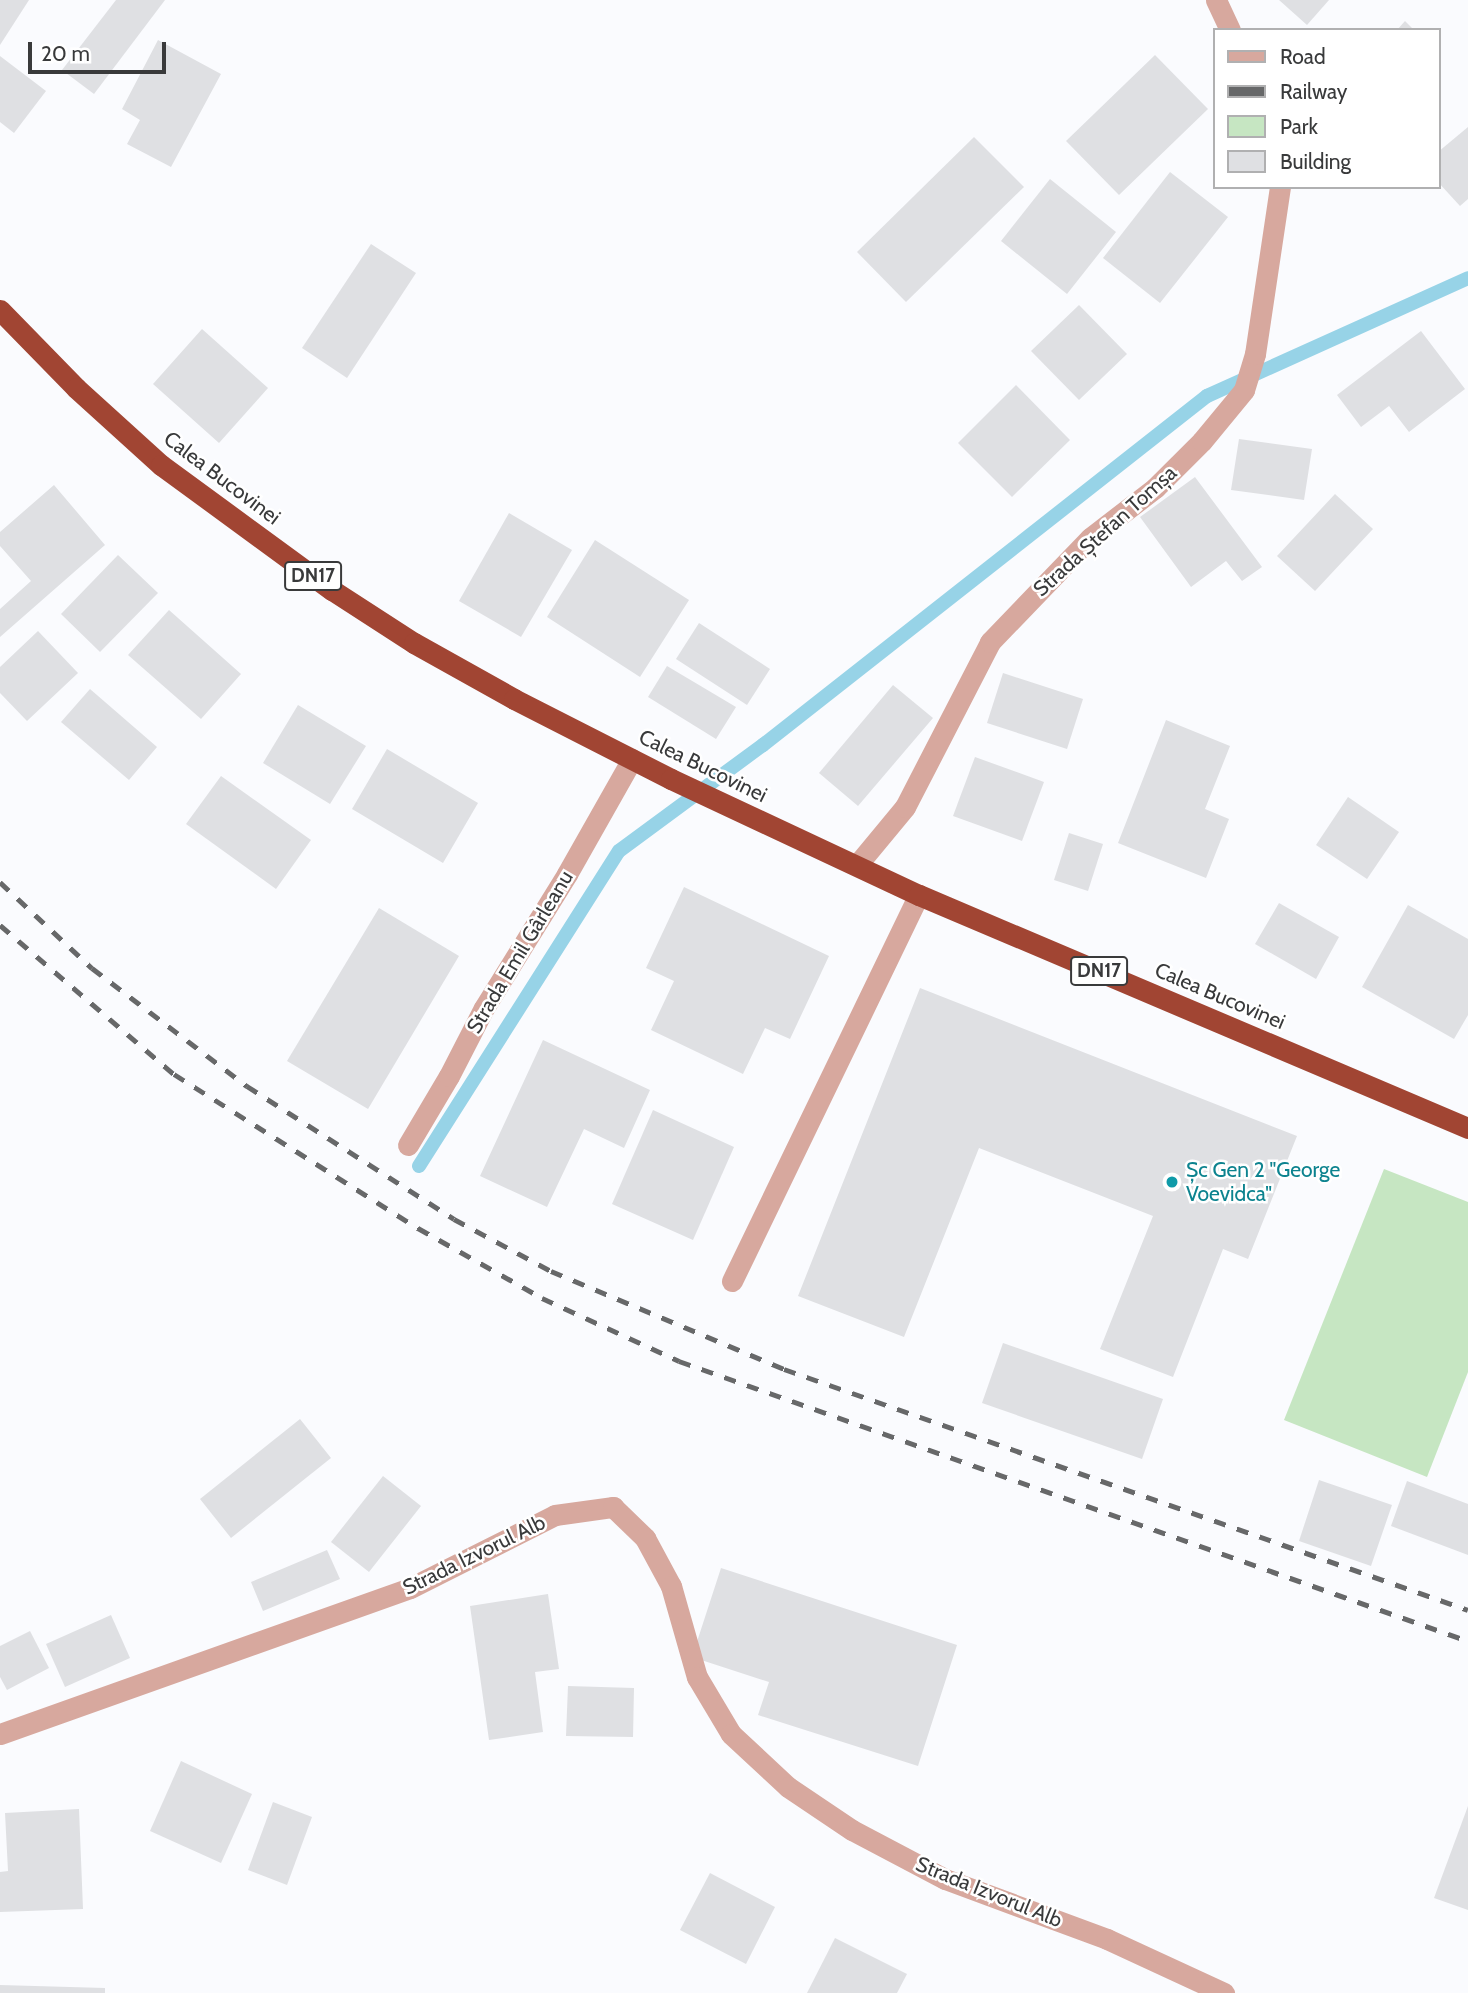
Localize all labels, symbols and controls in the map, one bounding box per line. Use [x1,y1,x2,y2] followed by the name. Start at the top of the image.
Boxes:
[32,28,170,72] scale bar
[1212,28,1440,189] legend
[41,41,90,66] text: 20 m
[1280,44,1326,69] text: Road
[1280,79,1347,104] text: Railway
[1280,114,1318,139] text: Park
[1280,149,1351,174] text: Building
[159,426,285,530] street label: Calea Bucovinei
[1028,460,1182,602] street label: Strada Ștefan Tomșa
[283,561,343,592] road number: DN17
[635,724,771,808] street label: Calea Bucovinei
[461,866,579,1038] street label: Strada Emil Gârleanu
[1069,956,1129,987] road number: DN17
[1151,957,1289,1035] street label: Calea Bucovinei
[1186,1157,1340,1207] place label: Șc Gen 2 "George Voevidca"
[1164,1174,1180,1190] marker: Șc Gen 2 "George Voevidca"
[399,1510,549,1600] street label: Strada Izvorul Alb
[912,1851,1066,1933] street label: Strada Izvorul Alb

